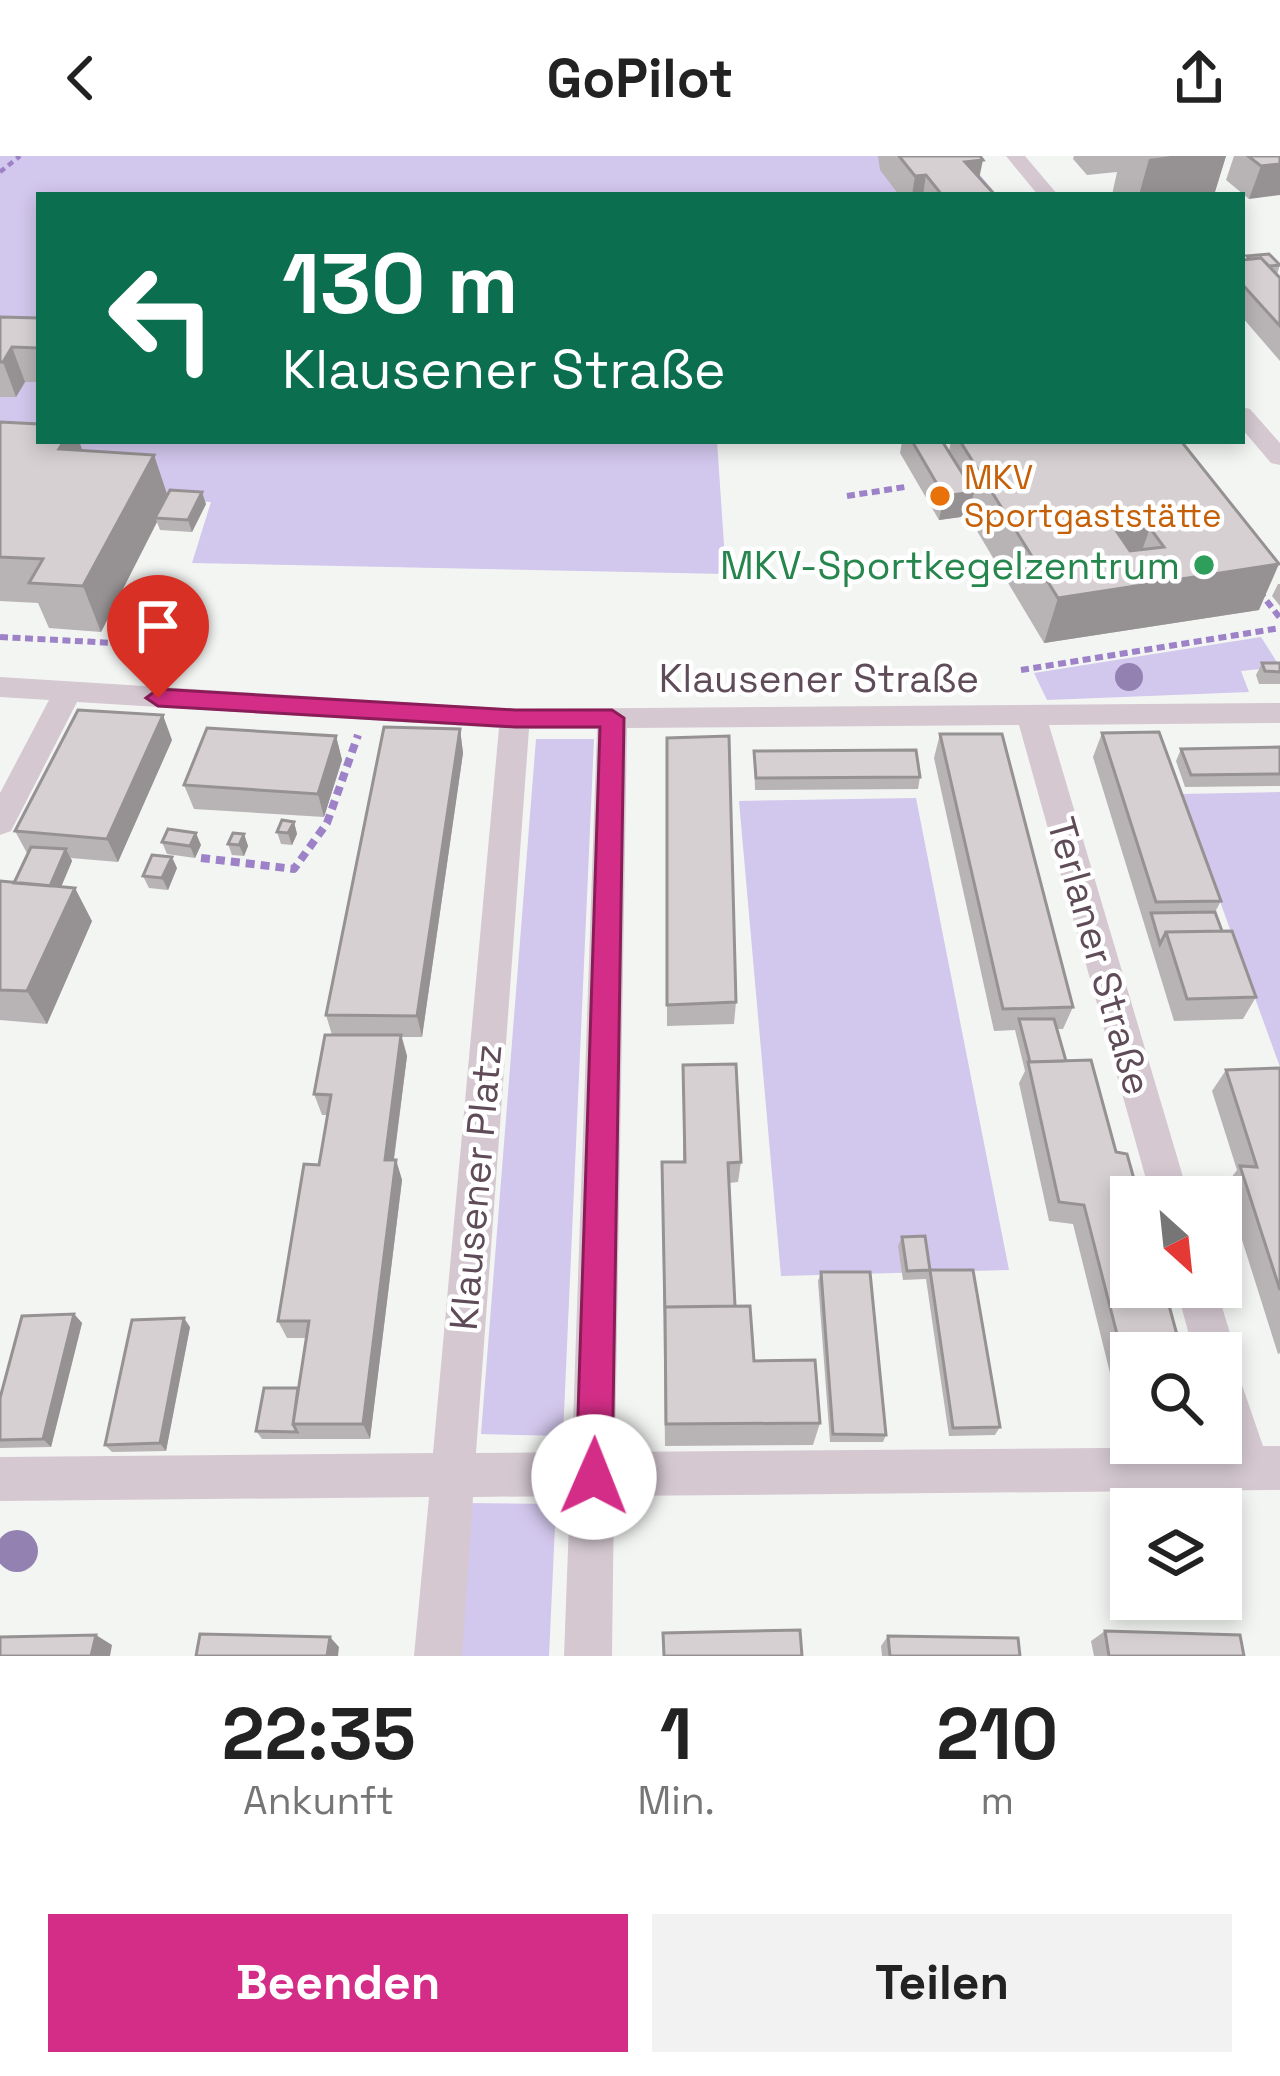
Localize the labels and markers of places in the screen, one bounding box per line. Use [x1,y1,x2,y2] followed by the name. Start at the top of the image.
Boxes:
[964,457,1222,537] place label: MKV Sportgaststätte
[927,483,953,509] marker: MKV Sportgaststätte
[720,541,1180,590] place label: MKV-Sportkegelzentrum
[1191,552,1217,578] marker: MKV-Sportkegelzentrum
[107,575,209,698] pin

